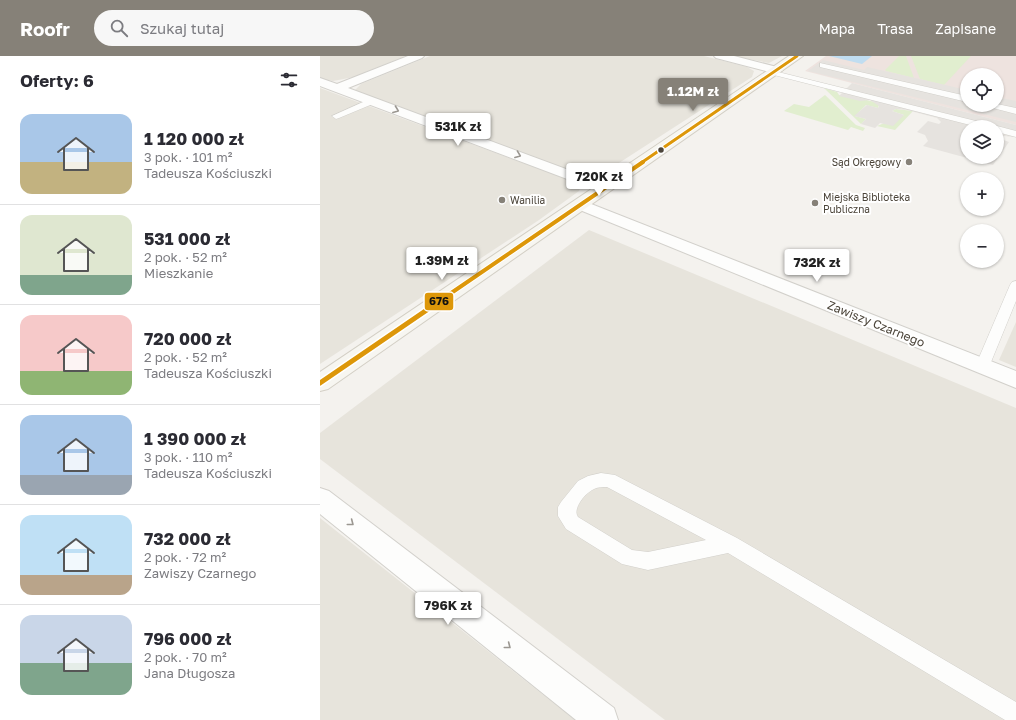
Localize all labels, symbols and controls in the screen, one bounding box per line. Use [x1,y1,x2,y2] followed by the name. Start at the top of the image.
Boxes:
[94,10,374,46] search box
[20,17,70,40] text: Roofr
[108,17,130,39] icon: search
[140,19,224,37] text: Szukaj tutaj
[819,20,855,37] text: Mapa
[877,20,913,37] text: Trasa
[935,20,996,37] text: Zapisane
[960,68,1004,268] map controls
[960,68,1004,112] button: locate
[278,69,300,91] icon: filters
[20,70,94,91] text: Oferty: 6
[652,78,734,112] pin: 1.12M zł
[667,83,719,99] text: 1.12M zł
[393,105,400,113] one-way arrow
[421,113,495,147] pin: 531K zł
[435,118,481,134] text: 531K zł
[960,120,1004,164] button: layers
[144,128,244,149] text: 1 120 000 zł
[52,130,100,178] icon: home
[656,145,666,155] unlabelled marker
[144,149,233,165] text: 3 pok. · 101 m²
[514,151,521,159] one-way arrow
[832,156,901,168] place label: Sąd Okręgowy
[904,157,914,167] marker: Sąd Okręgowy
[562,163,636,197] pin: 720K zł
[144,165,272,181] text: Tadeusza Kościuszki
[575,168,623,184] text: 720K zł
[960,172,1004,216] button: +
[823,191,910,215] place label: Miejska Biblioteka Publiczna
[510,194,545,206] place label: Wanilia
[497,195,507,205] marker: Wanilia
[810,198,820,208] marker: Miejska Biblioteka Publiczna
[960,224,1004,268] button: −
[144,228,230,249] text: 531 000 zł
[52,231,100,279] icon: home
[401,247,483,281] pin: 1.39M zł
[144,249,227,265] text: 2 pok. · 52 m²
[780,249,854,283] pin: 732K zł
[415,252,469,268] text: 1.39M zł
[793,254,841,270] text: 732K zł
[144,265,213,281] text: Mieszkanie
[424,292,454,311] line badge: 676
[429,294,449,307] text: 676
[825,297,927,350] street label: Zawiszy Czarnego
[144,328,231,349] text: 720 000 zł
[52,331,100,379] icon: home
[144,349,227,365] text: 2 pok. · 52 m²
[144,365,272,381] text: Tadeusza Kościuszki
[144,428,246,449] text: 1 390 000 zł
[52,431,100,479] icon: home
[144,449,233,465] text: 3 pok. · 110 m²
[144,465,272,481] text: Tadeusza Kościuszki
[346,518,353,525] one-way arrow
[144,528,231,549] text: 732 000 zł
[52,531,100,579] icon: home
[144,549,226,565] text: 2 pok. · 72 m²
[144,565,256,581] text: Zawiszy Czarnego
[411,592,485,626] pin: 796K zł
[424,597,472,613] text: 796K zł
[144,628,232,649] text: 796 000 zł
[52,631,100,679] icon: home
[504,642,511,649] one-way arrow
[144,649,227,665] text: 2 pok. · 70 m²
[144,665,235,681] text: Jana Długosza

